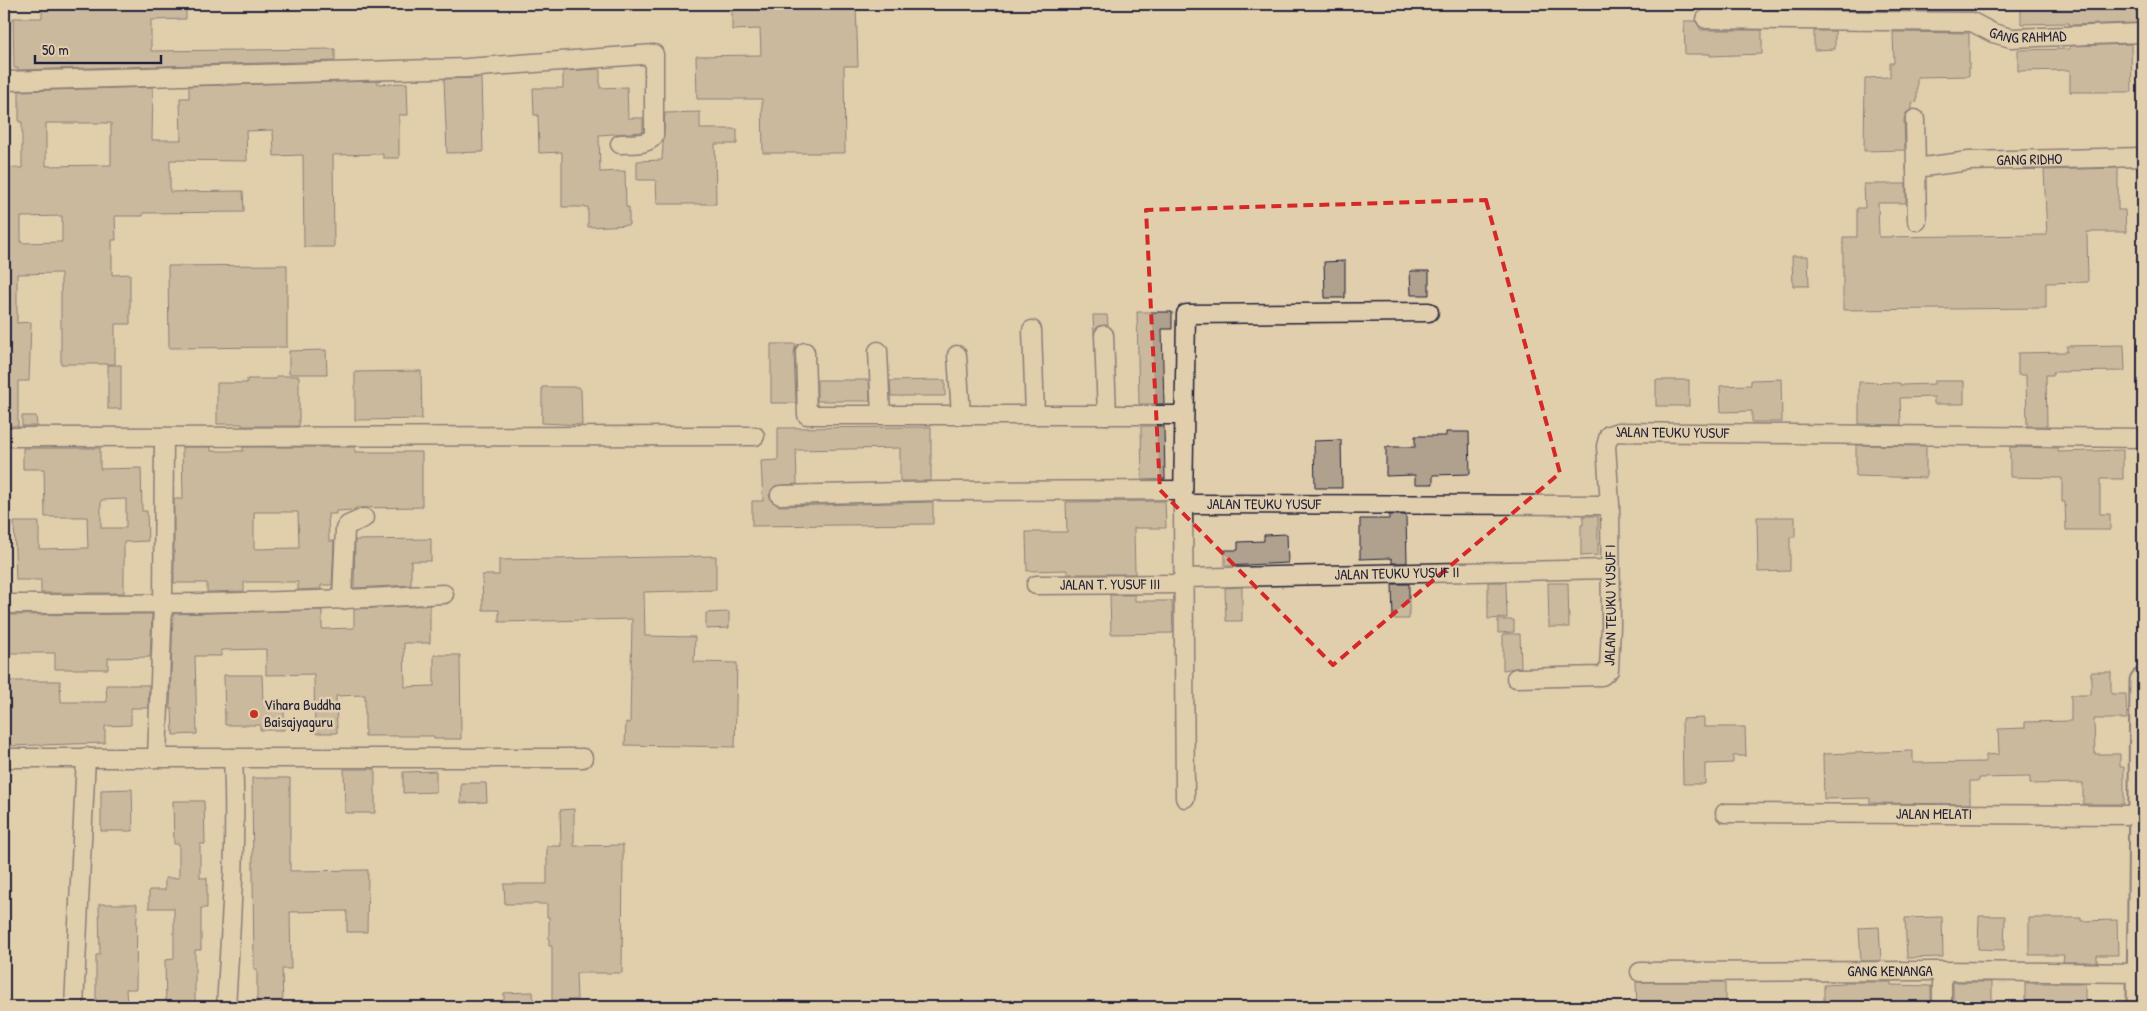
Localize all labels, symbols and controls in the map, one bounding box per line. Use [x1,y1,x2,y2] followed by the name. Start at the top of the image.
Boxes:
[1987,21,2068,48] street label: GANG RAHMAD
[35,32,161,64] scale bar
[42,39,69,60] text: 50 m
[1996,148,2063,170] street label: GANG RIDHO
[1611,421,1730,443] street label: JALAN TEUKU YUSUF
[1207,493,1322,514] street label: JALAN TEUKU YUSUF
[1598,544,1621,666] street label: JALAN TEUKU YUSUF I
[1334,561,1460,585] street label: JALAN TEUKU YUSUF II
[1060,573,1160,595] street label: JALAN T. YUSUF III
[264,694,341,732] place label: Vihara Buddha Baisajyaguru
[248,708,260,720] marker: Vihara Buddha Baisajyaguru
[1896,803,1972,824] street label: JALAN MELATI
[1847,960,1933,981] street label: GANG KENANGA

